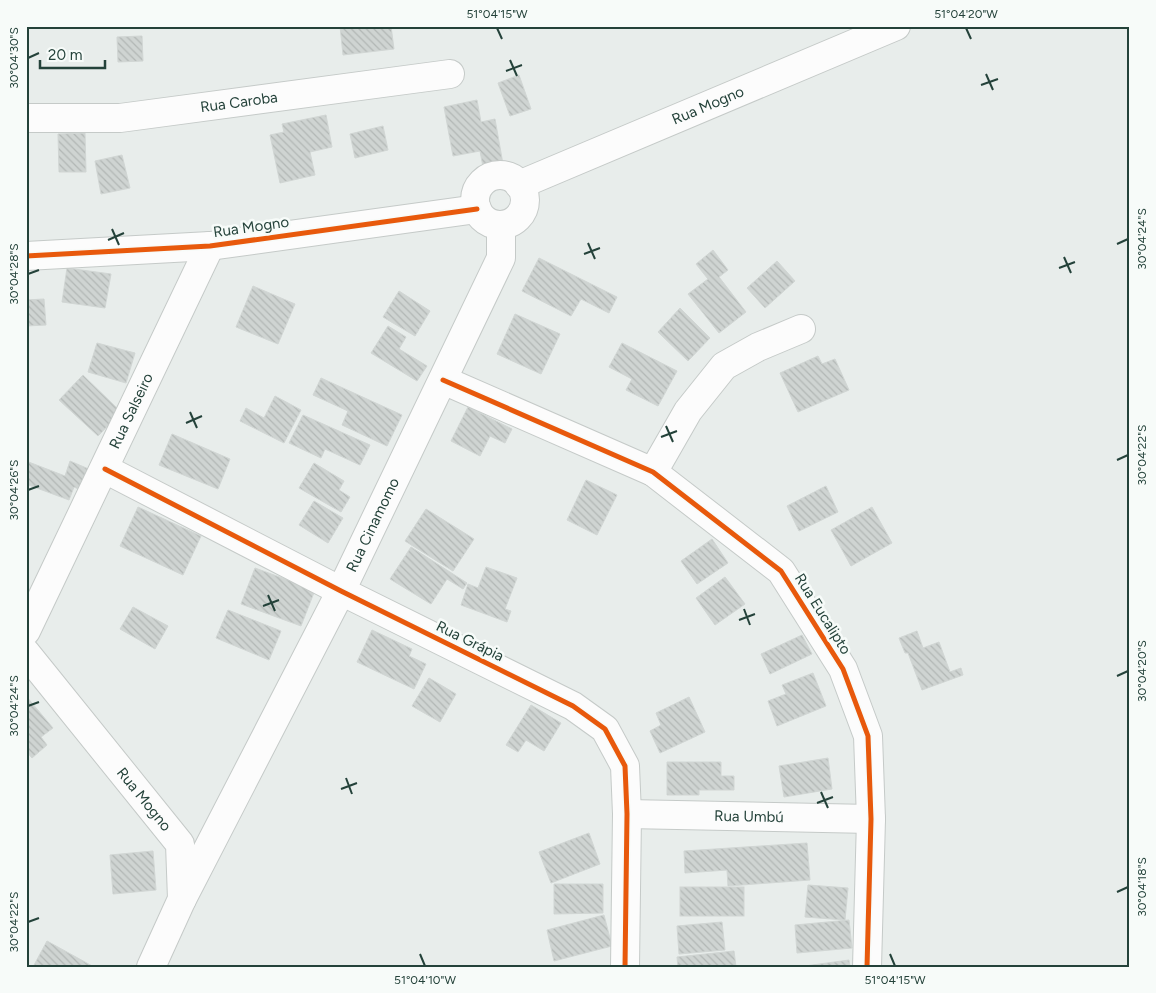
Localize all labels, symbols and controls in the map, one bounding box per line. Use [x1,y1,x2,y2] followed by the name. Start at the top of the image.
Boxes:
[466,7,528,21] text: 51°04'15"W
[934,7,998,21] text: 51°04'20"W
[7,27,21,89] text: 30°04'30"S
[40,38,105,70] scale bar
[48,46,82,64] text: 20 m
[669,82,747,128] street label: Rua Mogno
[199,88,279,116] street label: Rua Caroba
[1135,208,1149,270] text: 30°04'24"S
[212,213,290,241] street label: Rua Mogno
[7,243,21,305] text: 30°04'28"S
[105,370,157,452] street label: Rua Salseiro
[1135,425,1149,485] text: 30°04'22"S
[7,460,21,520] text: 30°04'26"S
[342,475,403,575] street label: Rua Cinamomo
[791,570,855,658] street label: Rua Eucalipto
[433,617,507,665] street label: Rua Grápia
[1135,640,1149,702] text: 30°04'20"S
[7,675,21,737] text: 30°04'24"S
[113,764,175,835] street label: Rua Mogno
[714,807,784,826] street label: Rua Umbú
[1135,857,1149,917] text: 30°04'18"S
[7,892,21,952] text: 30°04'22"S
[394,973,456,987] text: 51°04'10"W
[864,973,926,987] text: 51°04'15"W

